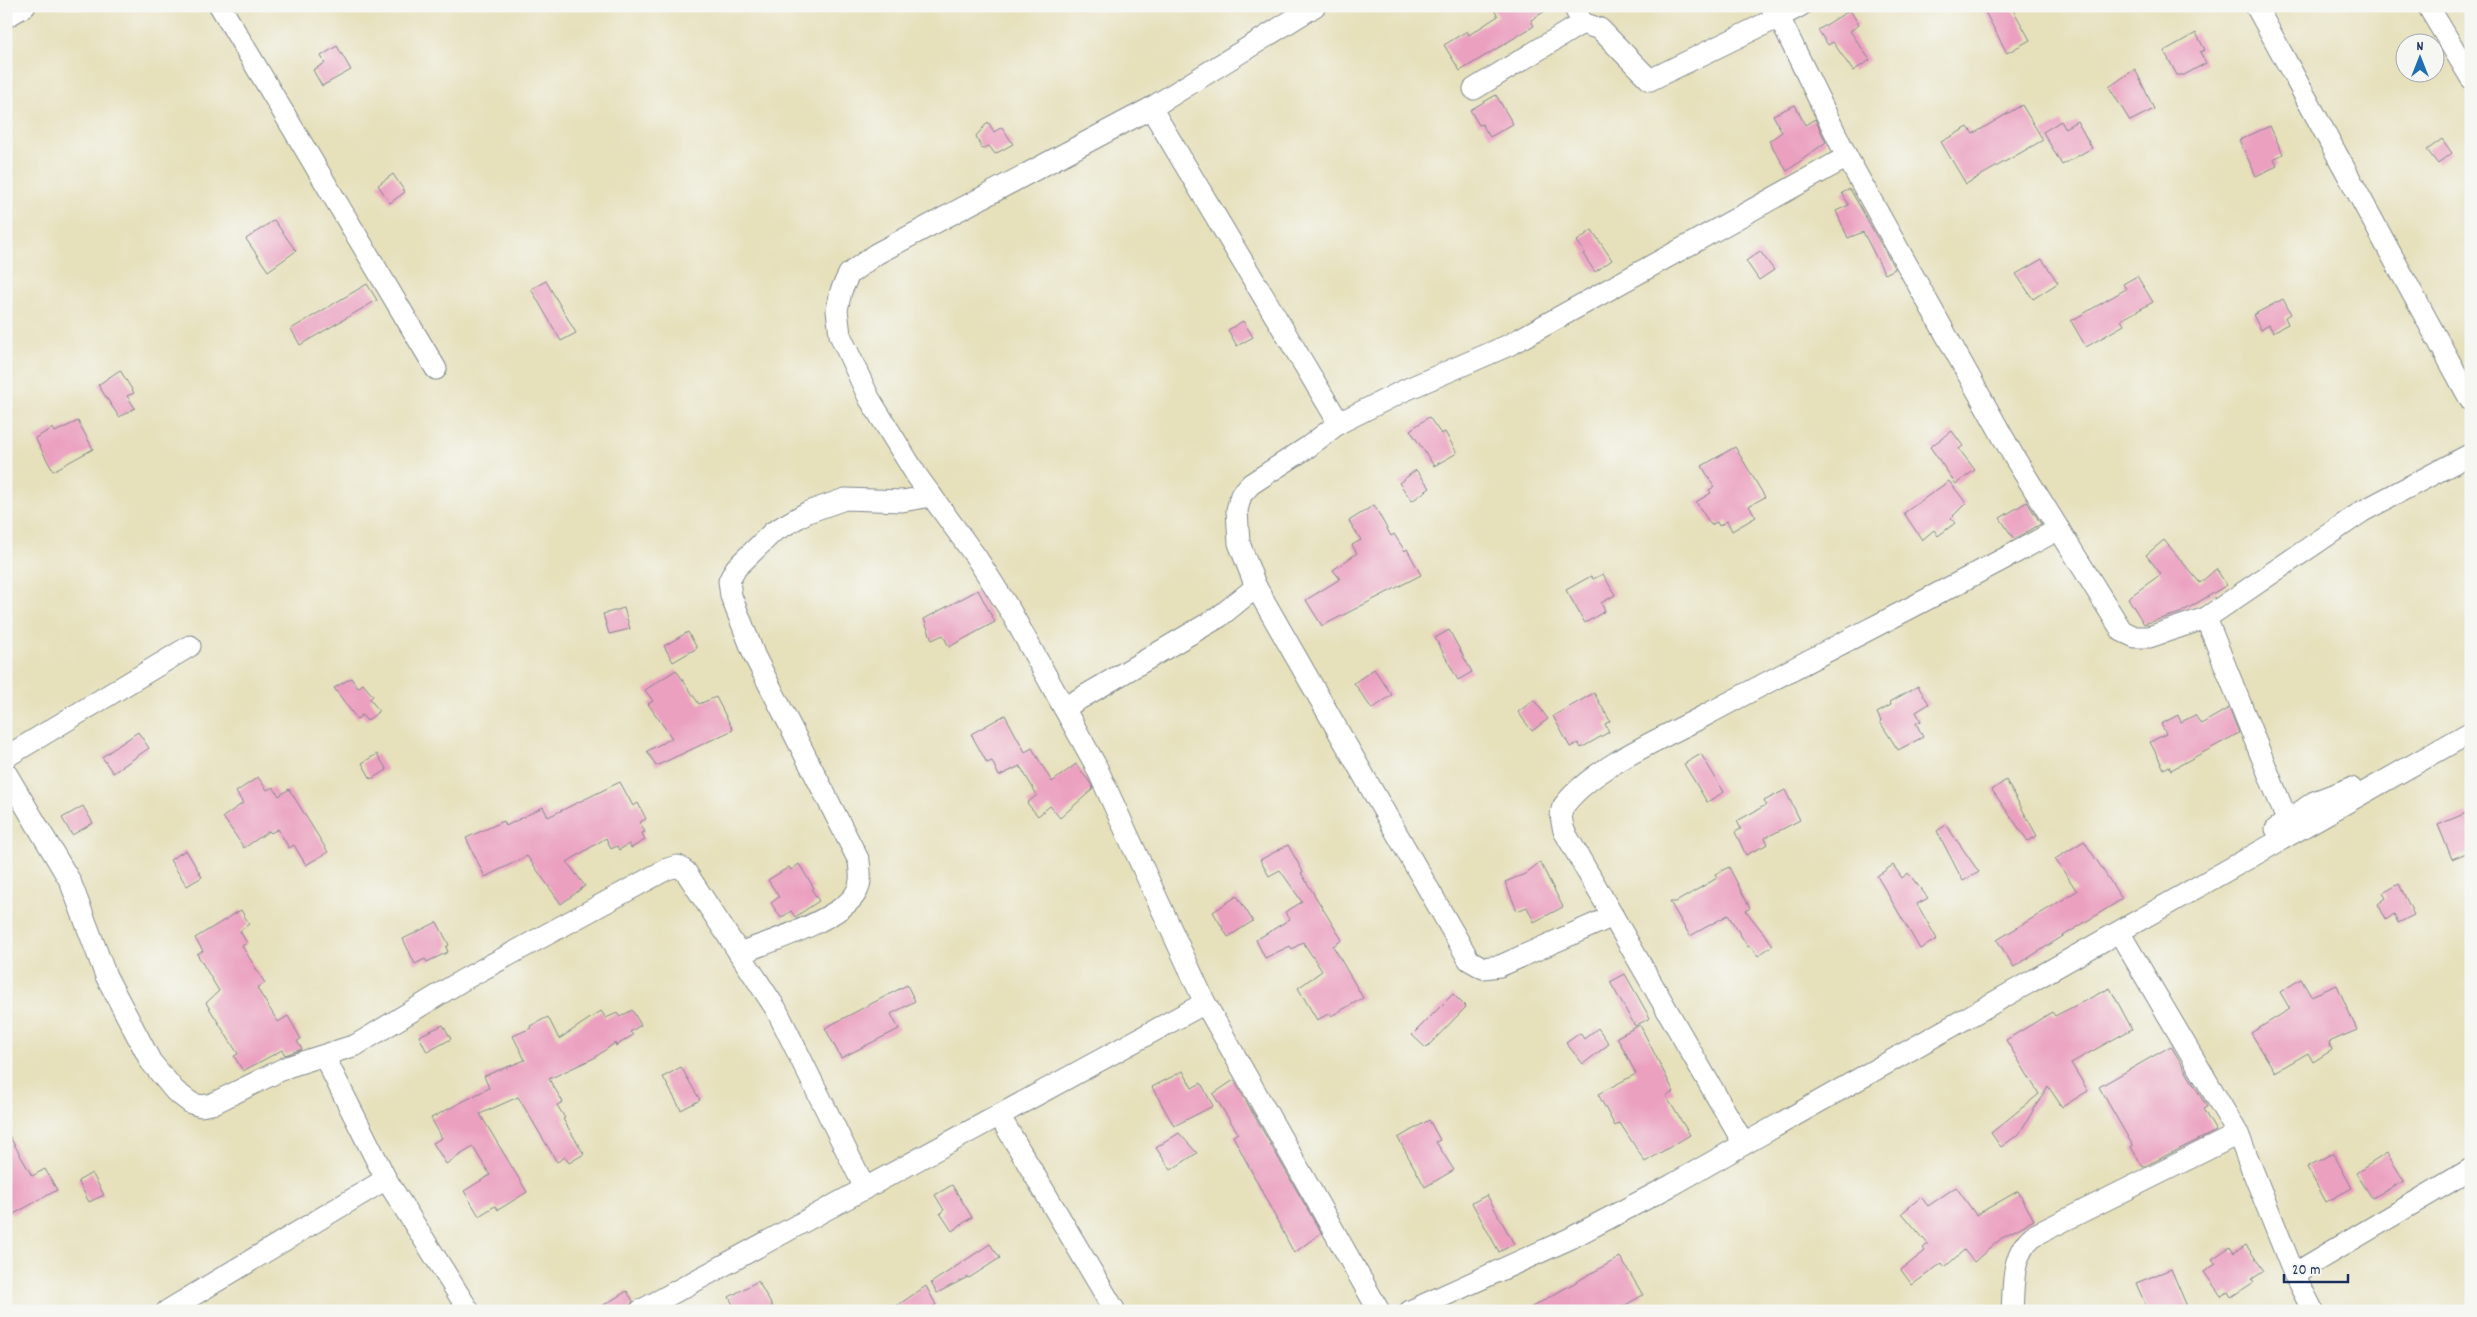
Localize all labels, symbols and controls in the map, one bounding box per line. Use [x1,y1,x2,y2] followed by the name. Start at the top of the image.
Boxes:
[2394,32,2444,82] north arrow
[2417,37,2424,57] text: N
[2284,1252,2348,1284] scale bar
[2292,1260,2320,1282] text: 20 m

